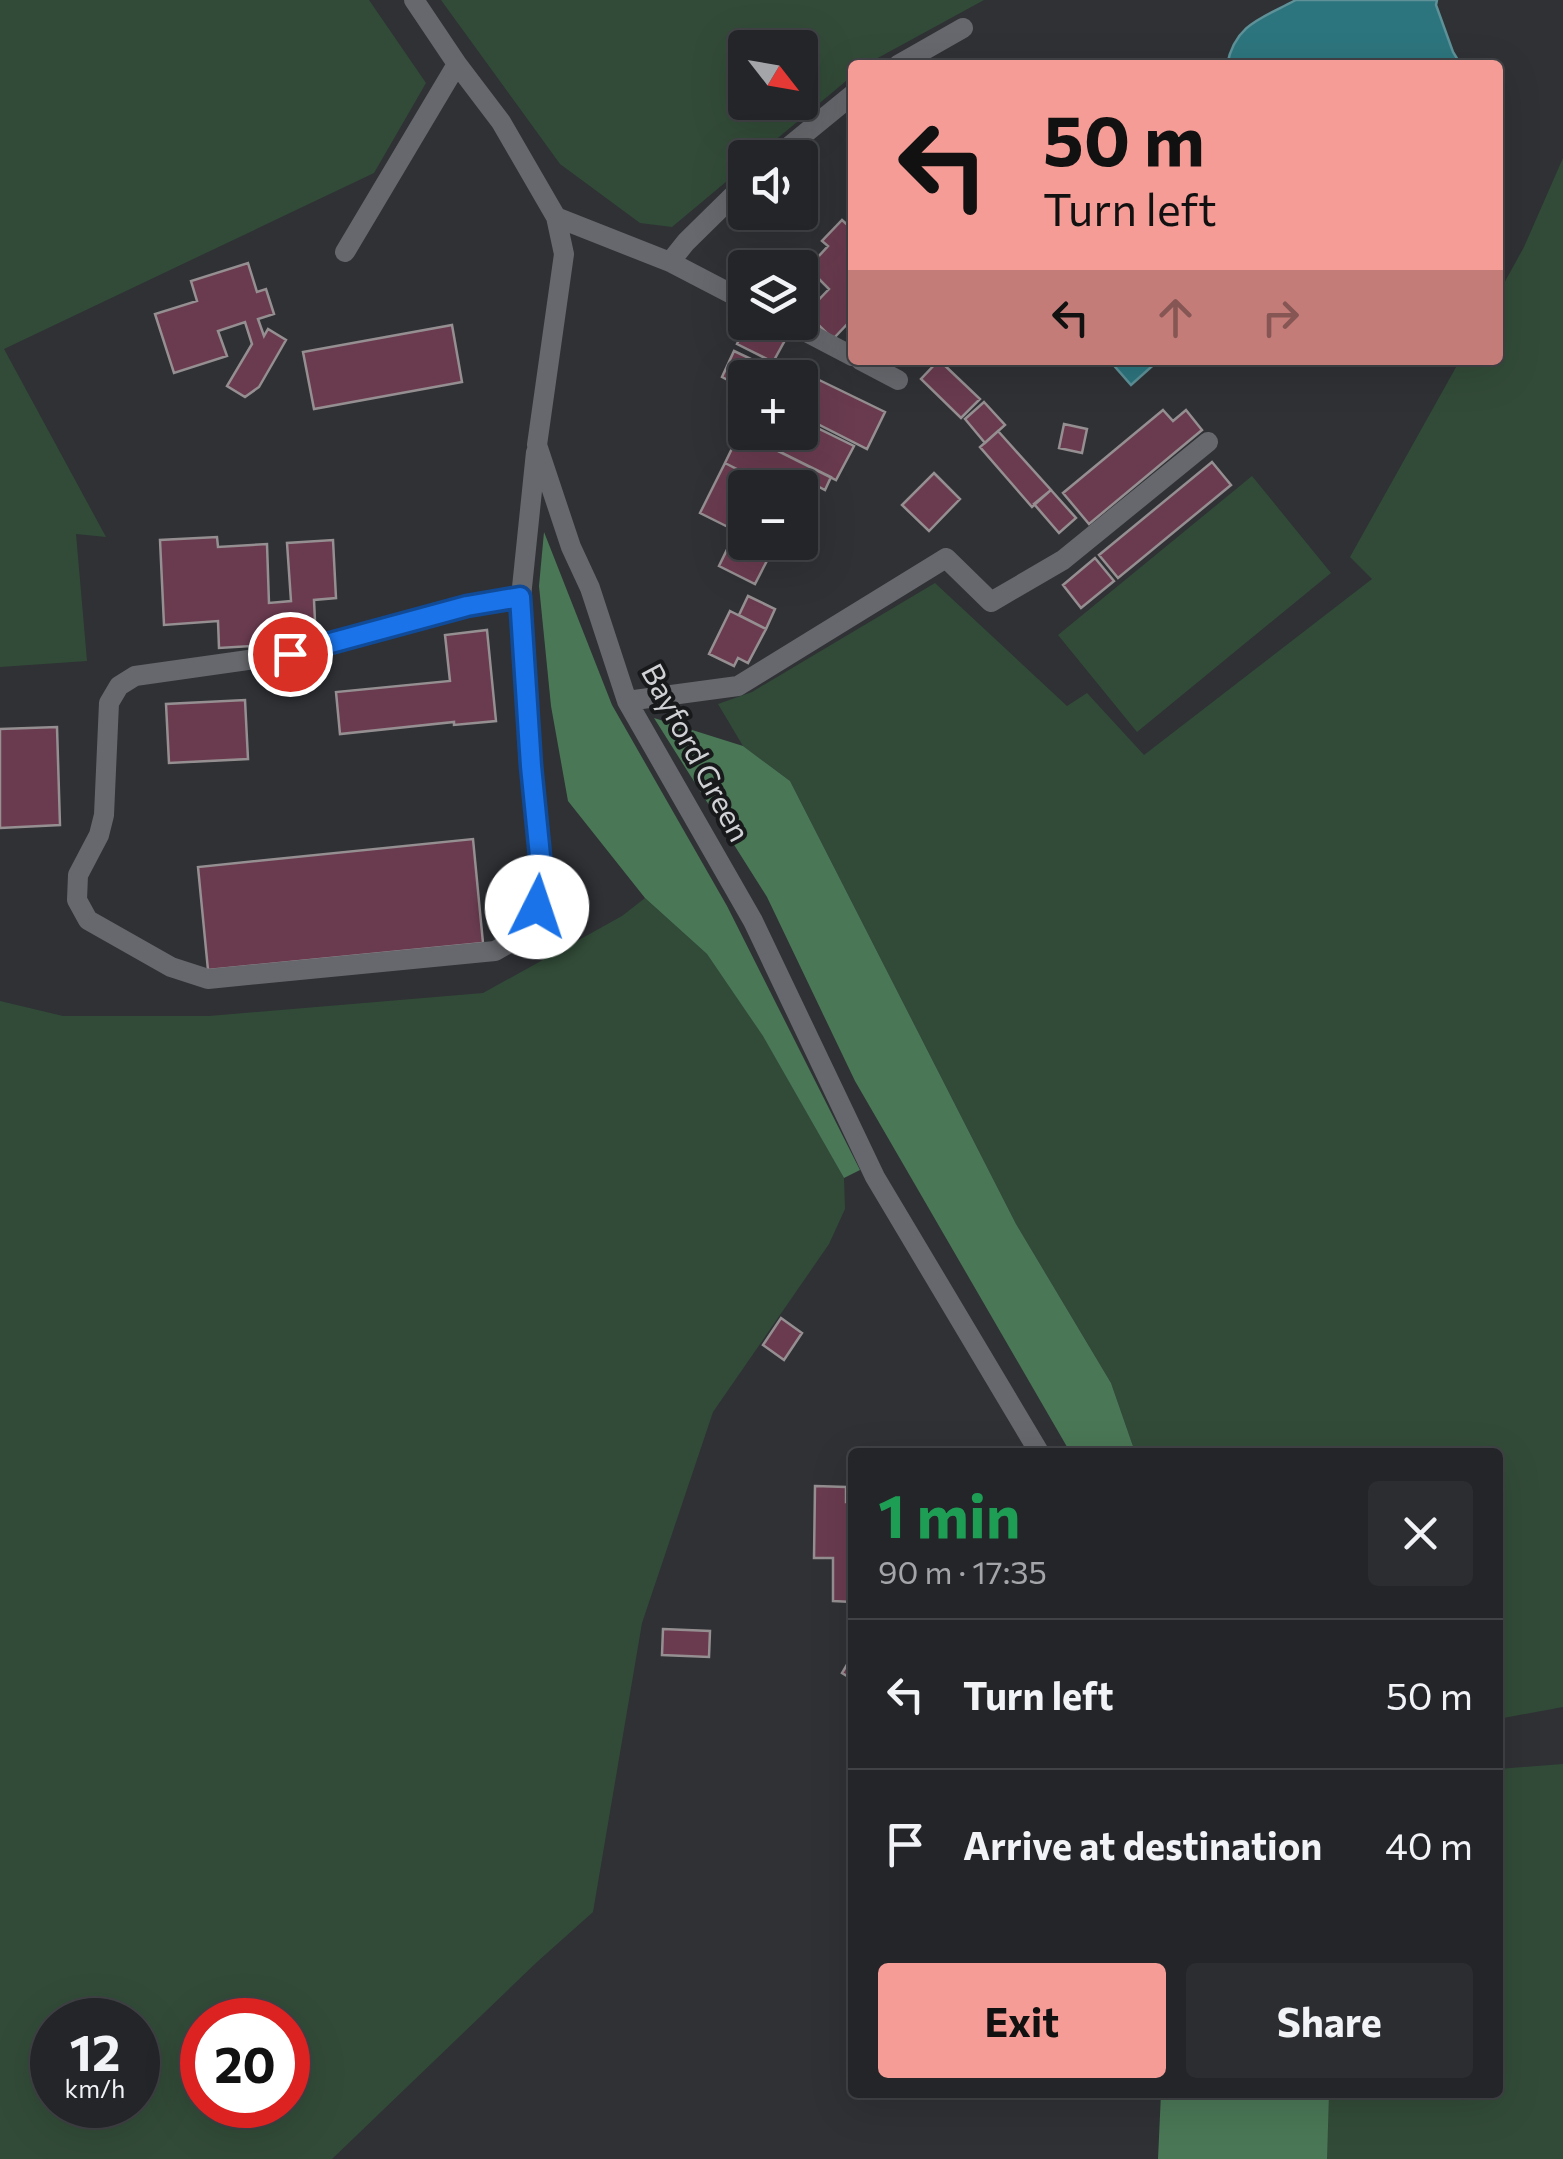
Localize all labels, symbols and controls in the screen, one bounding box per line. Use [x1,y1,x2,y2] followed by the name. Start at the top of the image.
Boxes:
[728,30,818,120] north arrow
[728,30,818,560] map controls
[1043,95,1205,180] text: 50 m
[878,100,1008,230] icon: left
[728,140,818,230] button: sound
[1043,180,1217,235] text: Turn left
[728,250,818,340] button: layers
[1043,290,1098,345] icon: left
[1148,290,1203,345] icon: ahead
[1253,290,1308,345] icon: right
[728,360,818,450] button: +
[728,470,818,560] button: −
[248,612,333,697] pin
[263,627,318,682] icon: arrive
[635,657,760,847] street label: Bayford Green
[485,855,589,959] position arrow
[878,1477,1020,1550] text: 1 min
[1368,1481,1473,1586] button: close
[878,1551,1047,1591] text: 90 m · 17:35
[878,1667,933,1722] icon: left
[963,1671,1114,1718] text: Turn left
[1386,1671,1473,1718] text: 50 m
[878,1817,933,1872] icon: arrive
[963,1821,1322,1868] text: Arrive at destination
[1385,1821,1473,1868] text: 40 m
[878,1963,1166,2078] button: Exit
[1186,1963,1473,2078] button: Share
[180,1998,310,2128] speed limit sign: 20
[69,2020,121,2081] text: 12
[65,2073,125,2103] text: km/h

